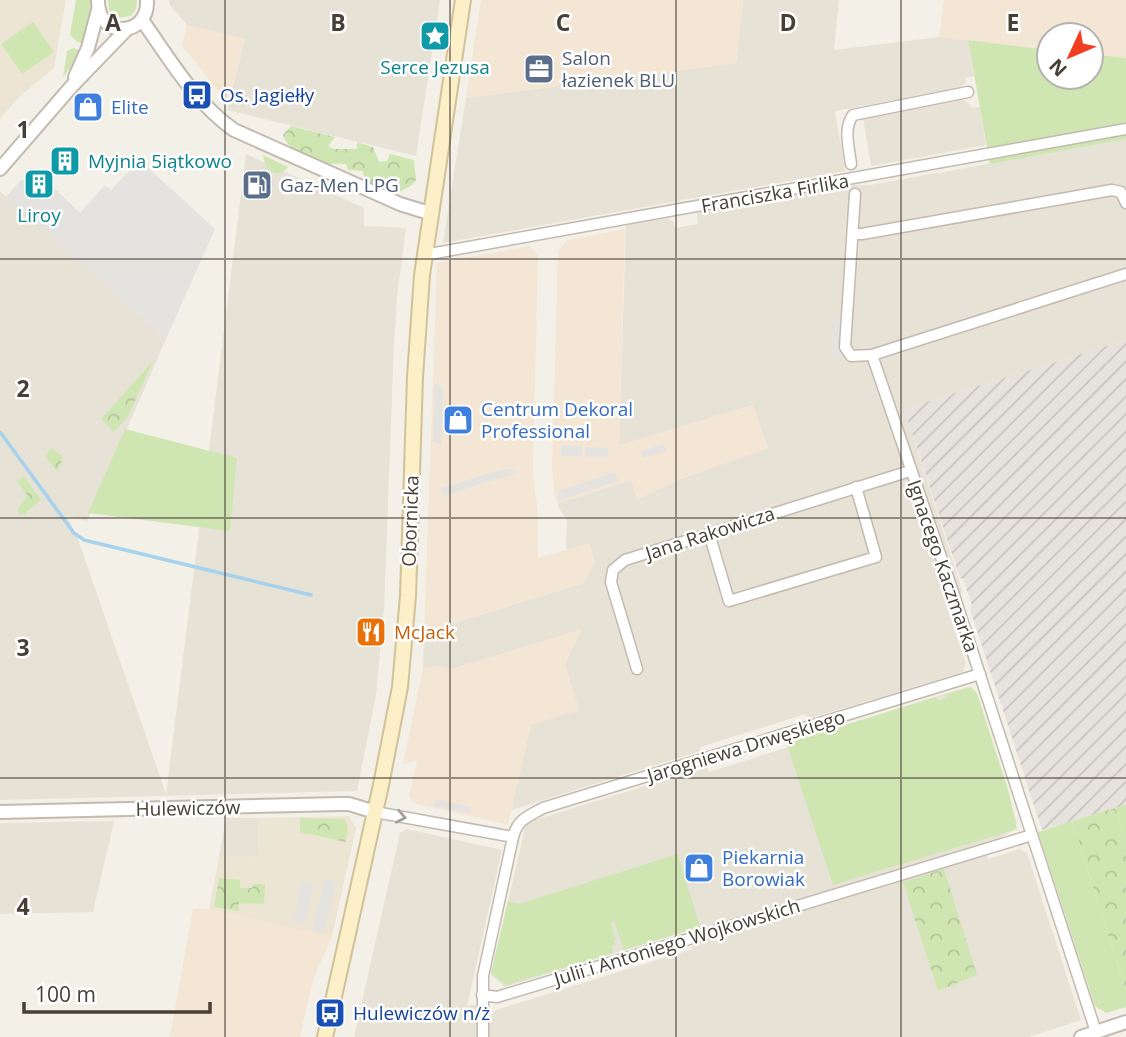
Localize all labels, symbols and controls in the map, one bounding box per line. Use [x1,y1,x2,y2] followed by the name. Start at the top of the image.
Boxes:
[105,6,121,38] text: A
[330,6,346,38] text: B
[556,6,570,38] text: C
[779,6,797,38] text: D
[1007,6,1019,38] text: E
[418,19,452,53] place icon: Serce Jezusa
[1035,21,1105,91] north arrow
[561,45,675,93] place label: Salon łazienek BLU
[522,52,556,86] office icon: Salon łazienek BLU
[1043,53,1072,82] text: N
[380,54,490,80] place label: Serce Jezusa
[180,78,214,112] bus stop icon: Os. Jagiełły
[220,82,315,108] place label: Os. Jagiełły
[71,90,105,124] shop icon: Elite
[111,94,149,120] place label: Elite
[16,113,30,145] text: 1
[48,144,82,178] building icon: Myjnia 5iątkowo
[88,148,232,174] place label: Myjnia 5iątkowo
[22,167,56,201] building icon: Liroy
[699,167,851,219] street label: Franciszka Firlika
[240,168,274,202] fuel station icon: Gaz-Men LPG
[280,172,399,198] place label: Gaz-Men LPG
[17,202,61,228] place label: Liroy
[16,372,30,404] text: 2
[481,396,633,444] place label: Centrum Dekoral Professional
[441,403,475,437] shop icon: Centrum Dekoral Professional
[395,475,425,567] street label: Obornicka
[901,476,985,656] street label: Ignacego Kaczmarka
[640,500,778,567] street label: Jana Rakowicza
[354,615,388,649] restaurant icon: McJack
[394,619,455,645] place label: McJack
[16,631,30,663] text: 3
[642,703,848,789] street label: Jarogniewa Drwęskiego
[135,794,241,822] street label: Hulewiczów
[395,809,407,824] one-way arrow
[722,844,805,892] place label: Piekarnia Borowiak
[682,851,716,885] shop icon: Piekarnia Borowiak
[16,890,30,922] text: 4
[549,892,803,992] street label: Julii i Antoniego Wojkowskich
[24,970,210,1014] scale bar
[35,980,96,1008] text: 100 m
[313,996,347,1030] bus stop icon: Hulewiczów n/ż
[353,1000,490,1026] place label: Hulewiczów n/ż

